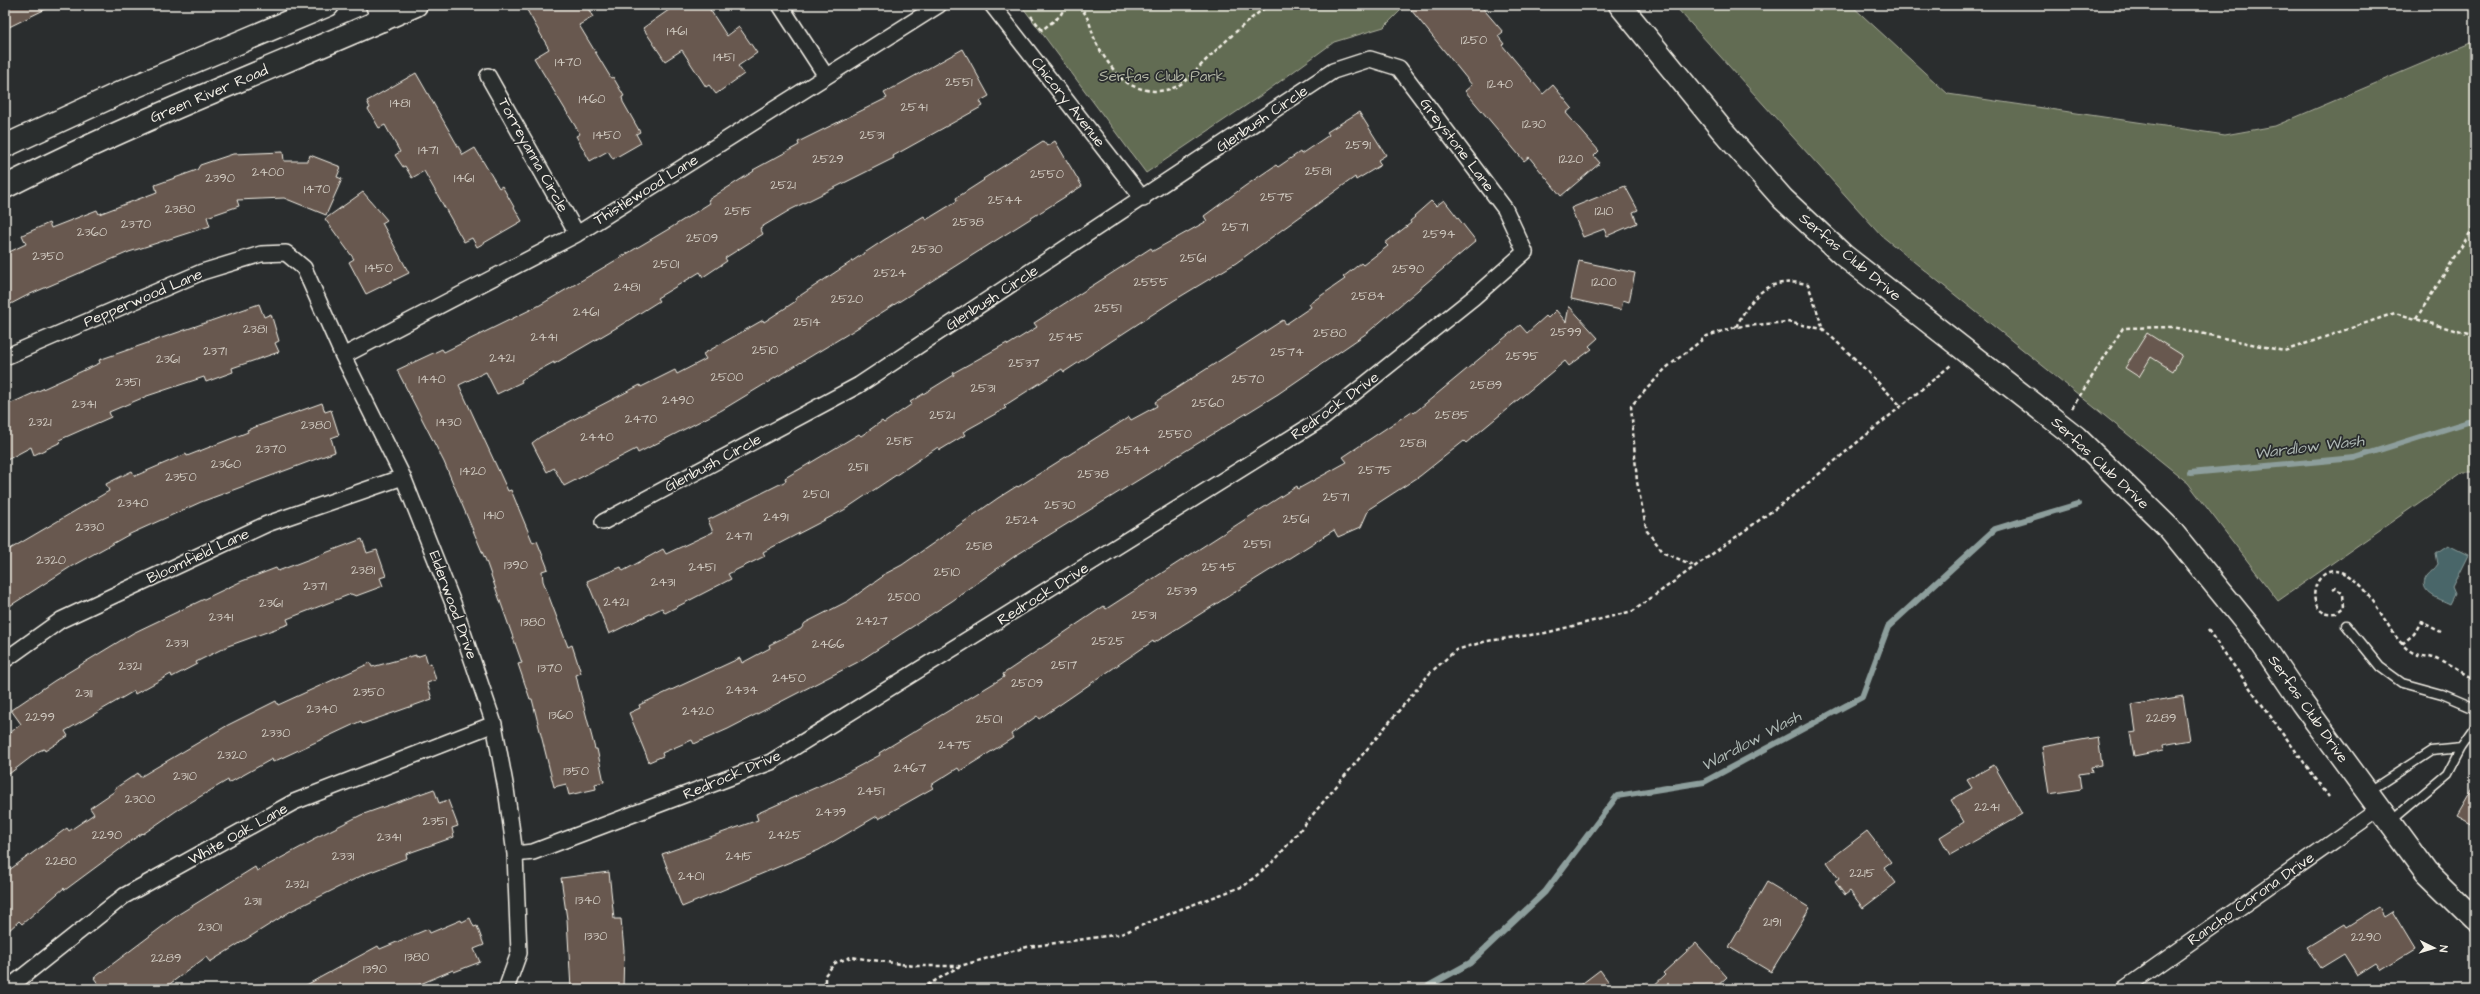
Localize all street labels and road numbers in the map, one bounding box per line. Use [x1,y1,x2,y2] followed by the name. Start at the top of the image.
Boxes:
[1025,52,1110,152] street label: Chicory Avenue
[147,60,271,128] street label: Green River Road
[1212,81,1312,157] street label: Glenbush Circle
[492,94,573,217] street label: Torreyanna Circle
[1414,94,1499,197] street label: Greystone Lane
[590,149,702,231] street label: Thistlewood Lane
[1794,208,1906,306] street label: Serfas Club Drive
[942,260,1042,336] street label: Glenbush Circle
[80,264,206,332] street label: Pepperwood Lane
[1287,367,1383,445] street label: Redrock Drive
[2046,412,2154,514] street label: Serfas Club Drive
[661,429,765,497] street label: Glenbush Circle
[143,523,253,589] street label: Bloomfield Lane
[424,548,482,662] street label: Elderwood Drive
[993,558,1093,630] street label: Redrock Drive
[2263,651,2353,767] street label: Serfas Club Drive
[680,745,784,805] street label: Redrock Drive
[185,798,291,870] street label: White Oak Lane
[2183,847,2319,951] street label: Rancho Corona Drive

